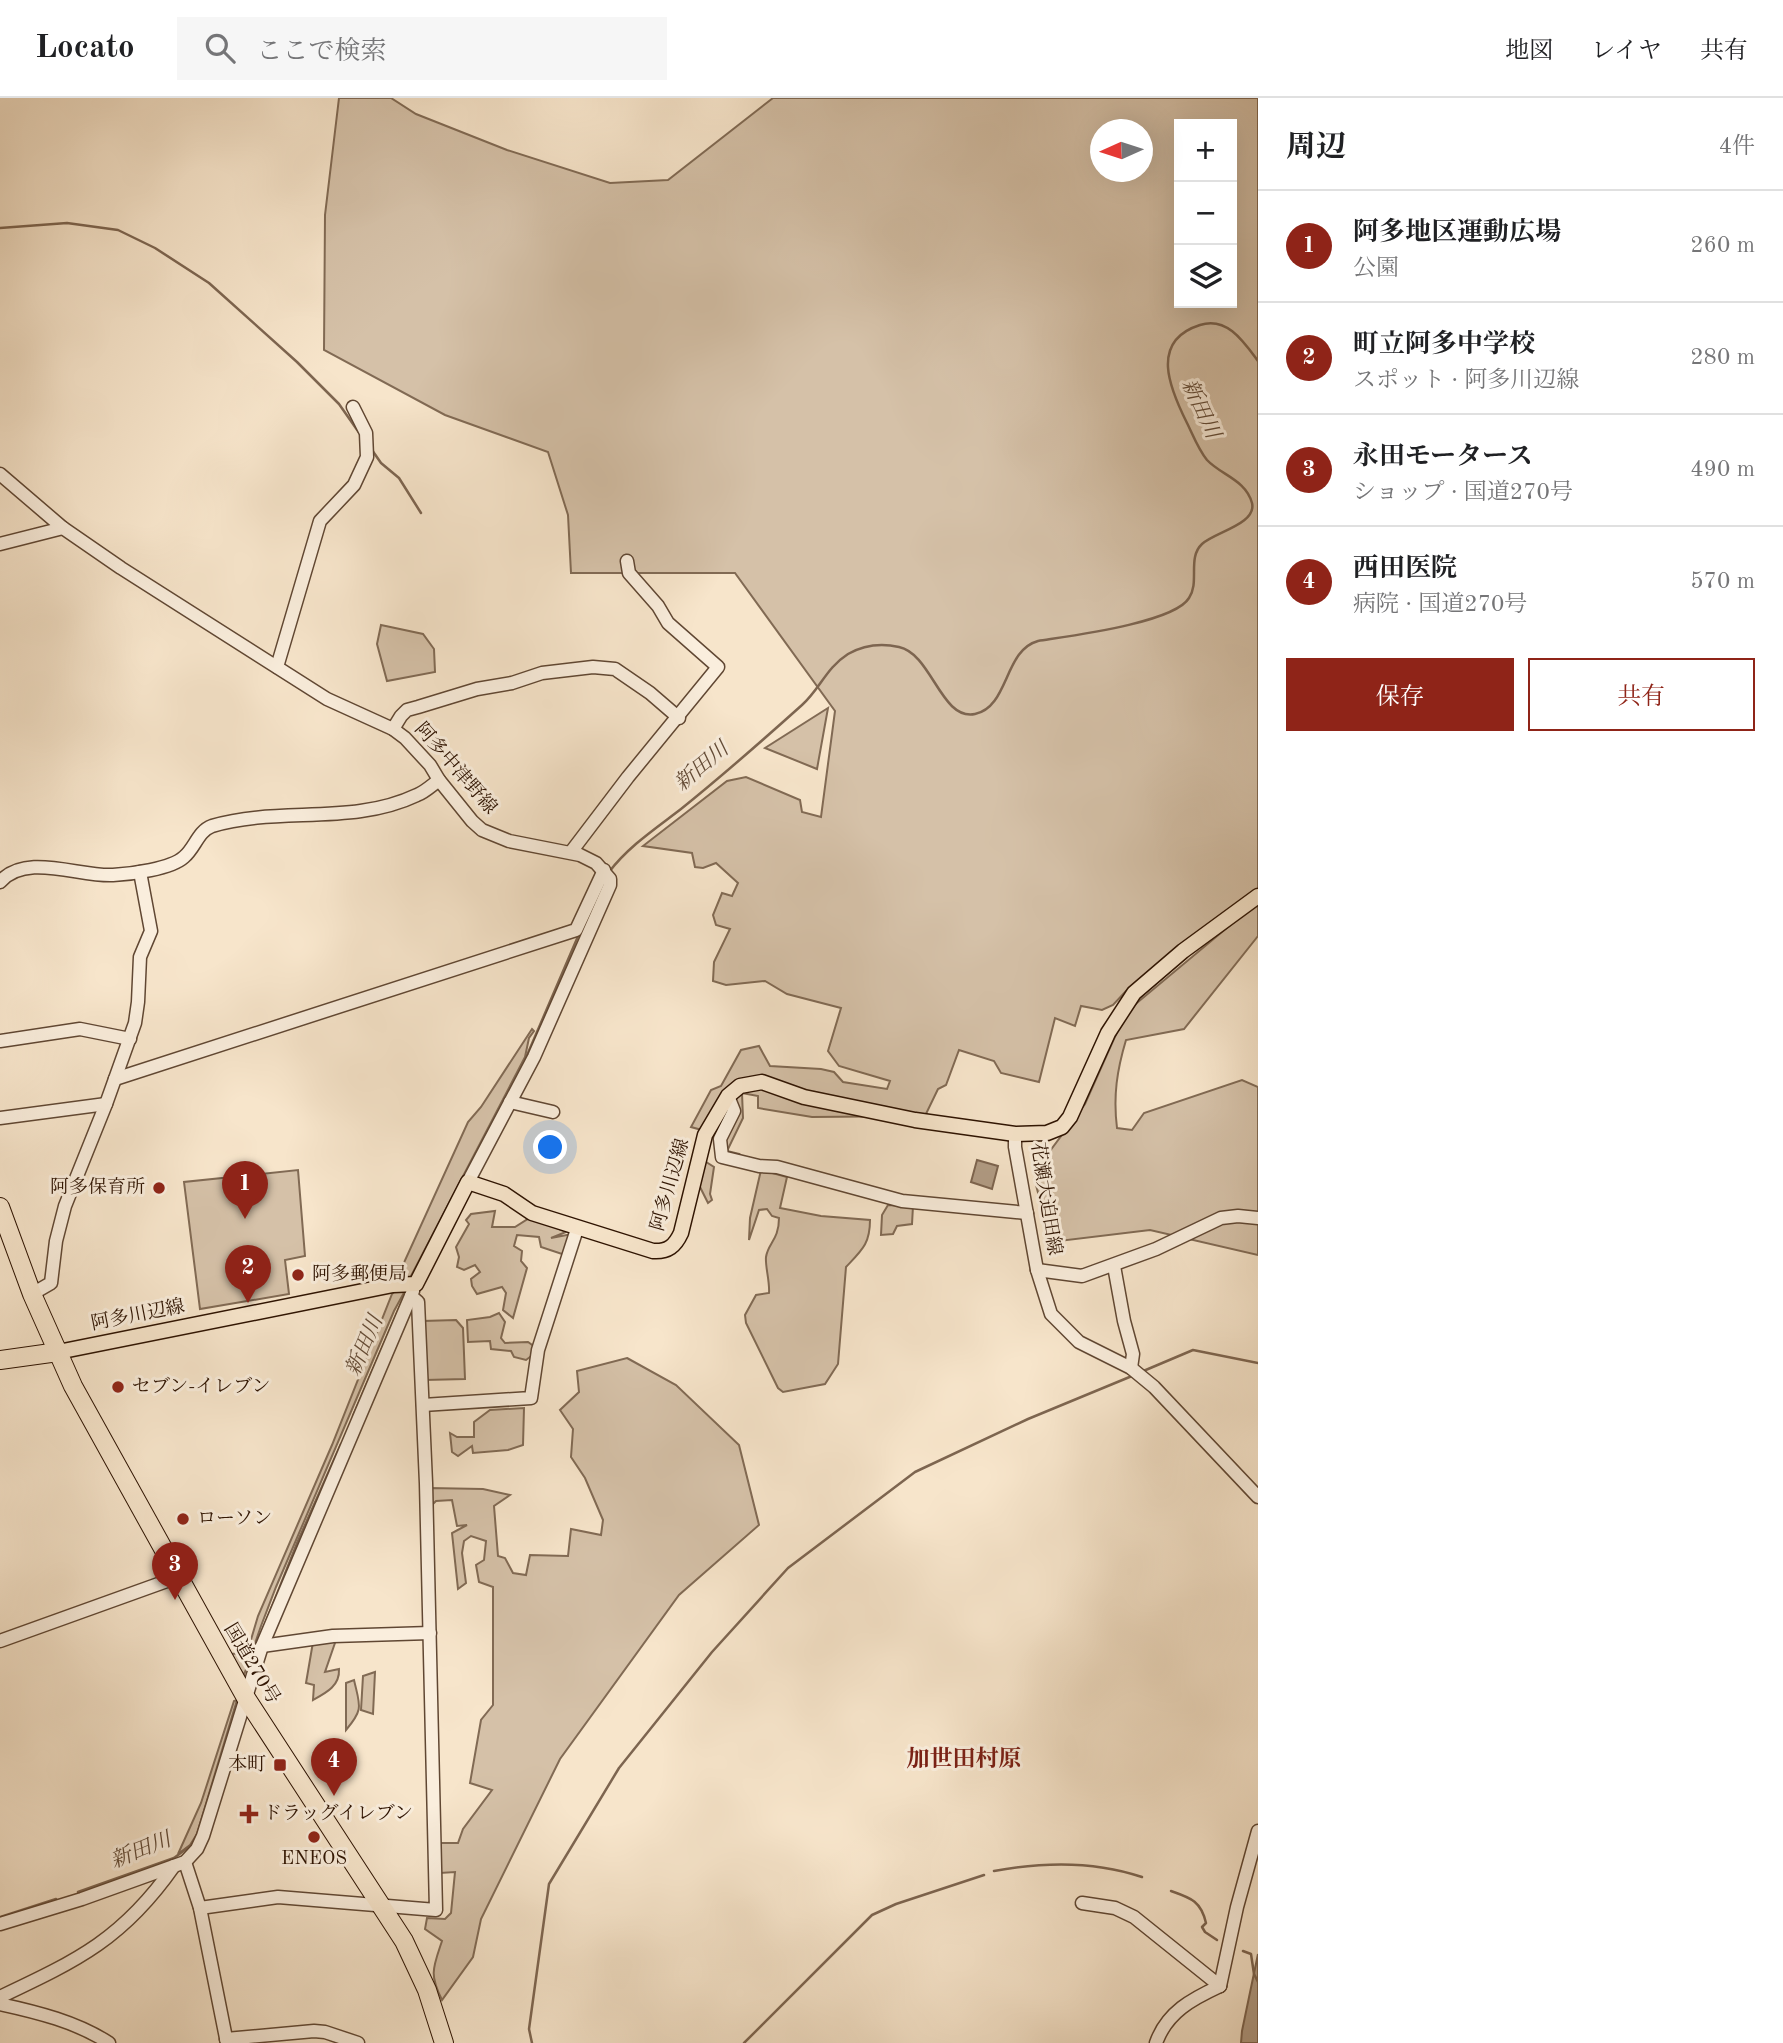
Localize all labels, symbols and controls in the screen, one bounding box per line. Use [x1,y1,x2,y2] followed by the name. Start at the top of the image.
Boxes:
[177,17,667,80] search box
[201,29,239,67] icon: search
[35,32,135,65] text: Locato
[257,39,387,65] text: ここで検索
[1505,40,1553,64] text: 地図
[1591,40,1662,64] text: レイヤ
[1700,40,1748,64] text: 共有
[1090,119,1153,182] north arrow
[1174,119,1237,308] map controls
[1174,119,1237,182] button: +
[1286,133,1346,163] text: 周辺
[1719,135,1755,158] text: 4件
[1174,182,1237,245] button: −
[1353,220,1561,246] text: 阿多地区運動広場
[1302,234,1316,257] text: 1
[1690,234,1755,257] text: 260 m
[1174,245,1237,308] button: layers
[1353,257,1399,280] text: 公園
[1353,332,1535,358] text: 町立阿多中学校
[1302,346,1316,369] text: 2
[1690,346,1755,369] text: 280 m
[1353,369,1579,392] text: スポット · 阿多川辺線
[1177,375,1225,444] water label: 新田川
[1353,444,1533,470] text: 永田モータース
[1302,458,1316,481] text: 3
[1690,458,1755,481] text: 490 m
[1353,481,1573,504] text: ショップ · 国道270号
[1353,556,1457,582] text: 西田医院
[1302,570,1316,593] text: 4
[1690,570,1755,593] text: 570 m
[1353,593,1527,616] text: 病院 · 国道270号
[1286,658,1514,731] button: 保存
[1528,658,1755,731] button: 共有
[410,718,501,818] street label: 阿多中津野線
[670,736,734,795] water label: 新田川
[533,1130,567,1164] your location
[647,1136,693,1233] street label: 阿多川辺線
[1027,1141,1066,1257] street label: 花瀬大迫田線
[222,1161,268,1219] pin: 1
[50,1176,145,1198] place label: 阿多保育所
[151,1180,167,1196] marker: 阿多保育所
[225,1245,271,1303] pin: 2
[312,1263,407,1285] place label: 阿多郵便局
[290,1267,306,1283] marker: 阿多郵便局
[89,1296,186,1334] street label: 阿多川辺線
[341,1310,388,1379] water label: 新田川
[132,1376,271,1397] place label: セブン-イレブン
[110,1379,126,1395] marker: セブン-イレブン
[197,1510,272,1529] place label: ローソン
[175,1511,191,1527] marker: ローソン
[152,1542,198,1600] pin: 3
[220,1619,284,1707] street label: 国道270号
[311,1738,357,1796] pin: 4
[907,1746,1022,1771] district label: 加世田村原
[228,1753,266,1775] place label: 本町
[272,1757,288,1773] marker: 本町
[263,1803,413,1824] place label: ドラッグイレブン
[241,1806,257,1822] marker: ドラッグイレブン
[107,1827,176,1873] water label: 新田川
[306,1829,322,1845] marker: ENEOS
[281,1850,347,1869] place label: ENEOS

